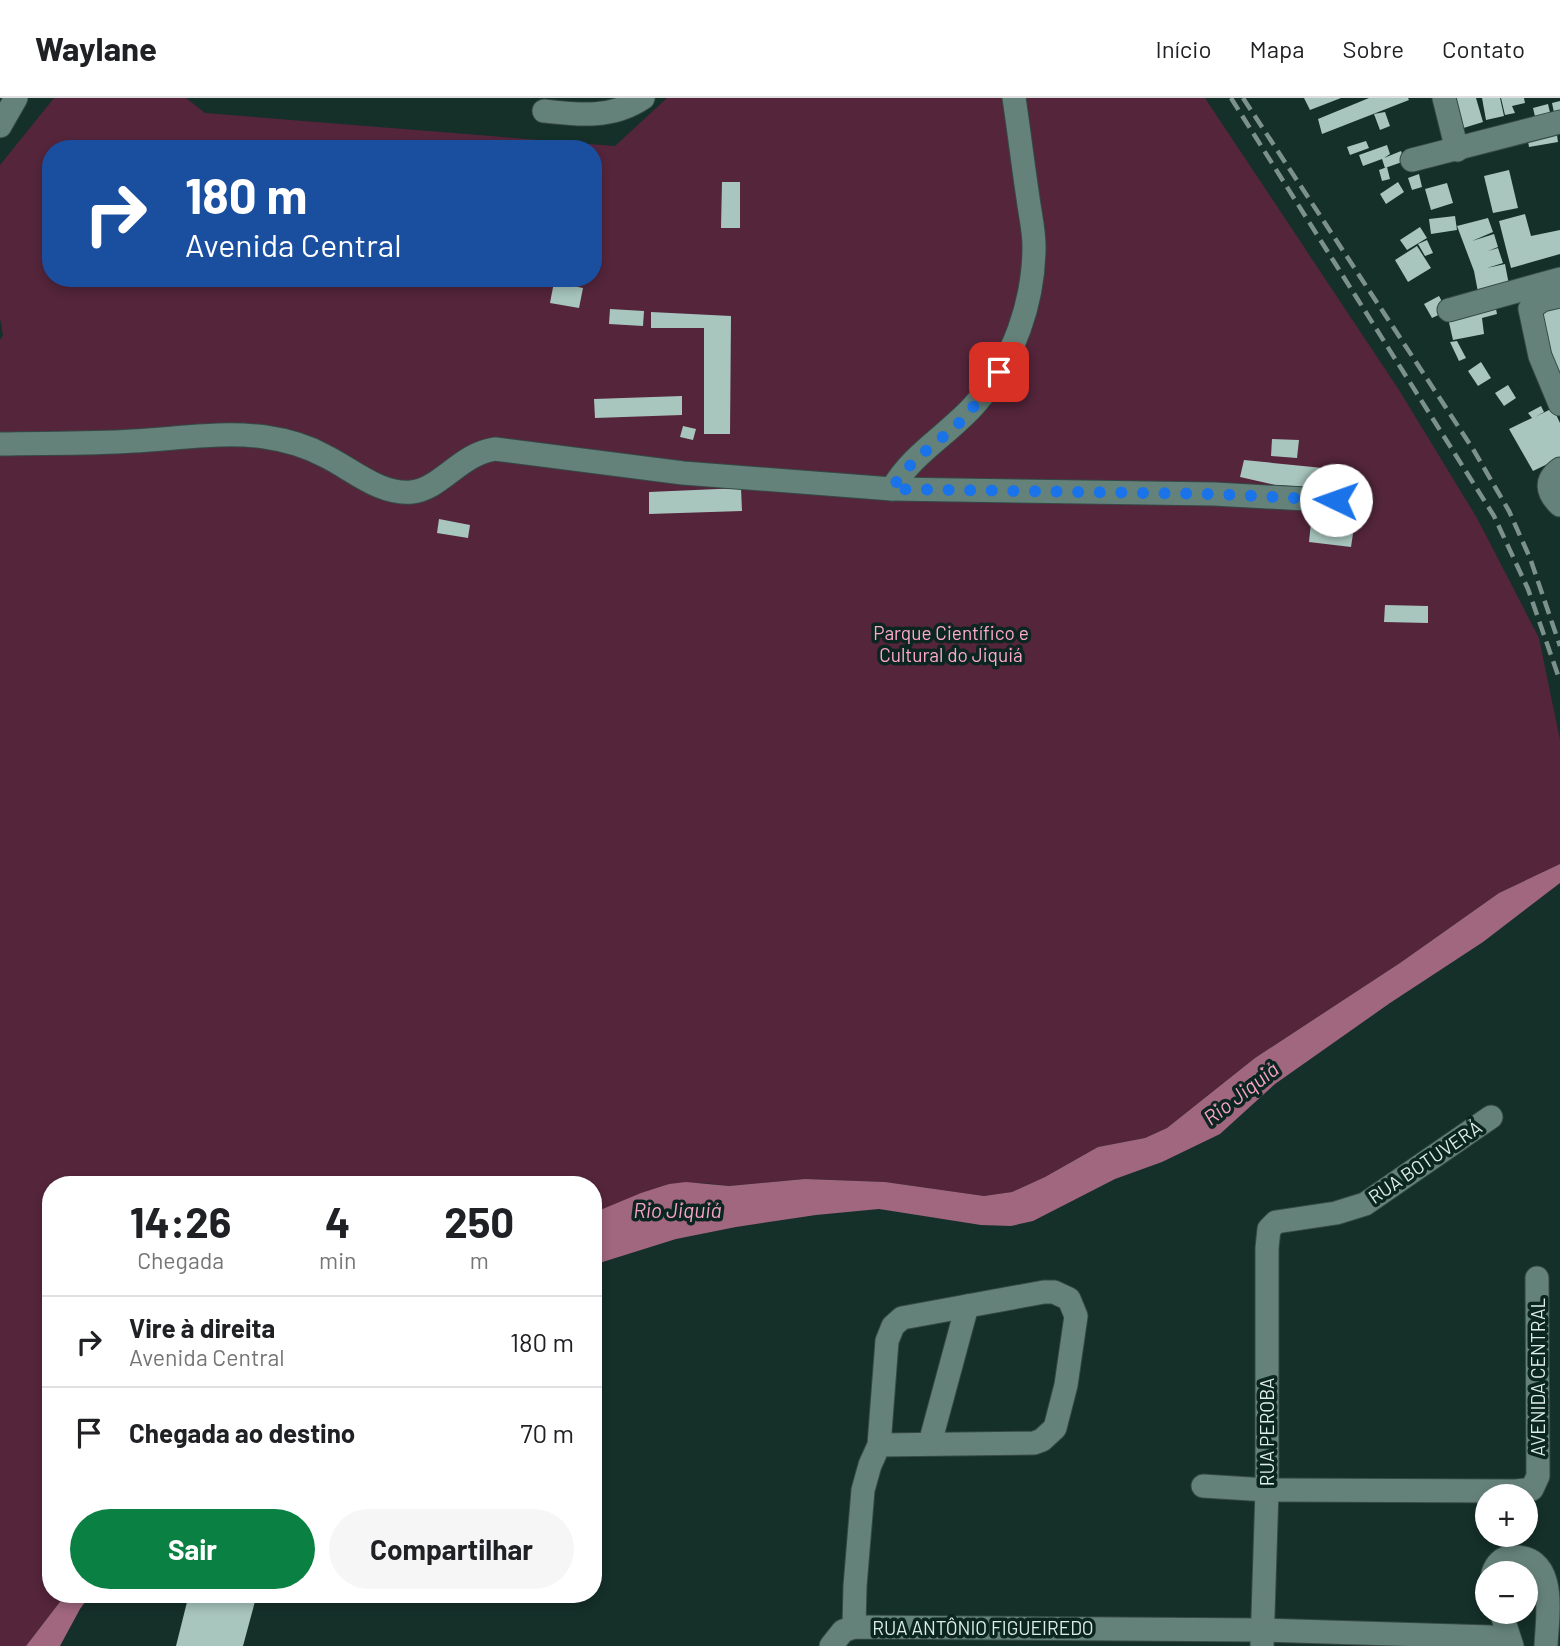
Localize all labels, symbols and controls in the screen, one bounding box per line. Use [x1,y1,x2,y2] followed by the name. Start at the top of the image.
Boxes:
[35,28,157,68] text: Waylane
[1156,34,1212,63] text: Início
[1250,34,1304,63] text: Mapa
[1342,34,1404,63] text: Sobre
[1442,34,1525,63] text: Contato
[185,165,308,224] text: 180 m
[70,168,161,259] icon: right
[185,225,402,263] text: Avenida Central
[969,342,1029,402] pin
[980,353,1018,391] icon: arrive
[1299,463,1373,537] position arrow
[873,621,1029,666] park label: Parque Científico e Cultural do Jiquiá
[1198,1056,1283,1130] water label: Rio Jiquiá
[1364,1115,1486,1208] street label: RUA BOTUVERÁ
[130,1196,231,1246] text: 14:26
[325,1196,350,1246] text: 4
[444,1196,514,1246] text: 250
[633,1197,721,1222] water label: Rio Jiquiá
[137,1246,224,1274] text: Chegada
[319,1246,356,1274] text: min
[470,1246,489,1274] text: m
[1526,1297,1549,1456] street label: AVENIDA CENTRAL
[129,1312,275,1343] text: Vire à direita
[70,1323,108,1361] icon: right
[510,1326,574,1357] text: 180 m
[129,1343,285,1371] text: Avenida Central
[1255,1378,1278,1486] street label: RUA PEROBA
[70,1414,108,1452] icon: arrive
[129,1417,355,1448] text: Chegada ao destino
[520,1417,574,1448] text: 70 m
[1475,1484,1538,1624] map controls
[1475,1484,1538,1547] button: +
[70,1509,315,1589] button: Sair
[329,1509,574,1589] button: Compartilhar
[1475,1561,1538,1624] button: −
[872,1616,1094,1639] street label: RUA ANTÔNIO FIGUEIREDO

